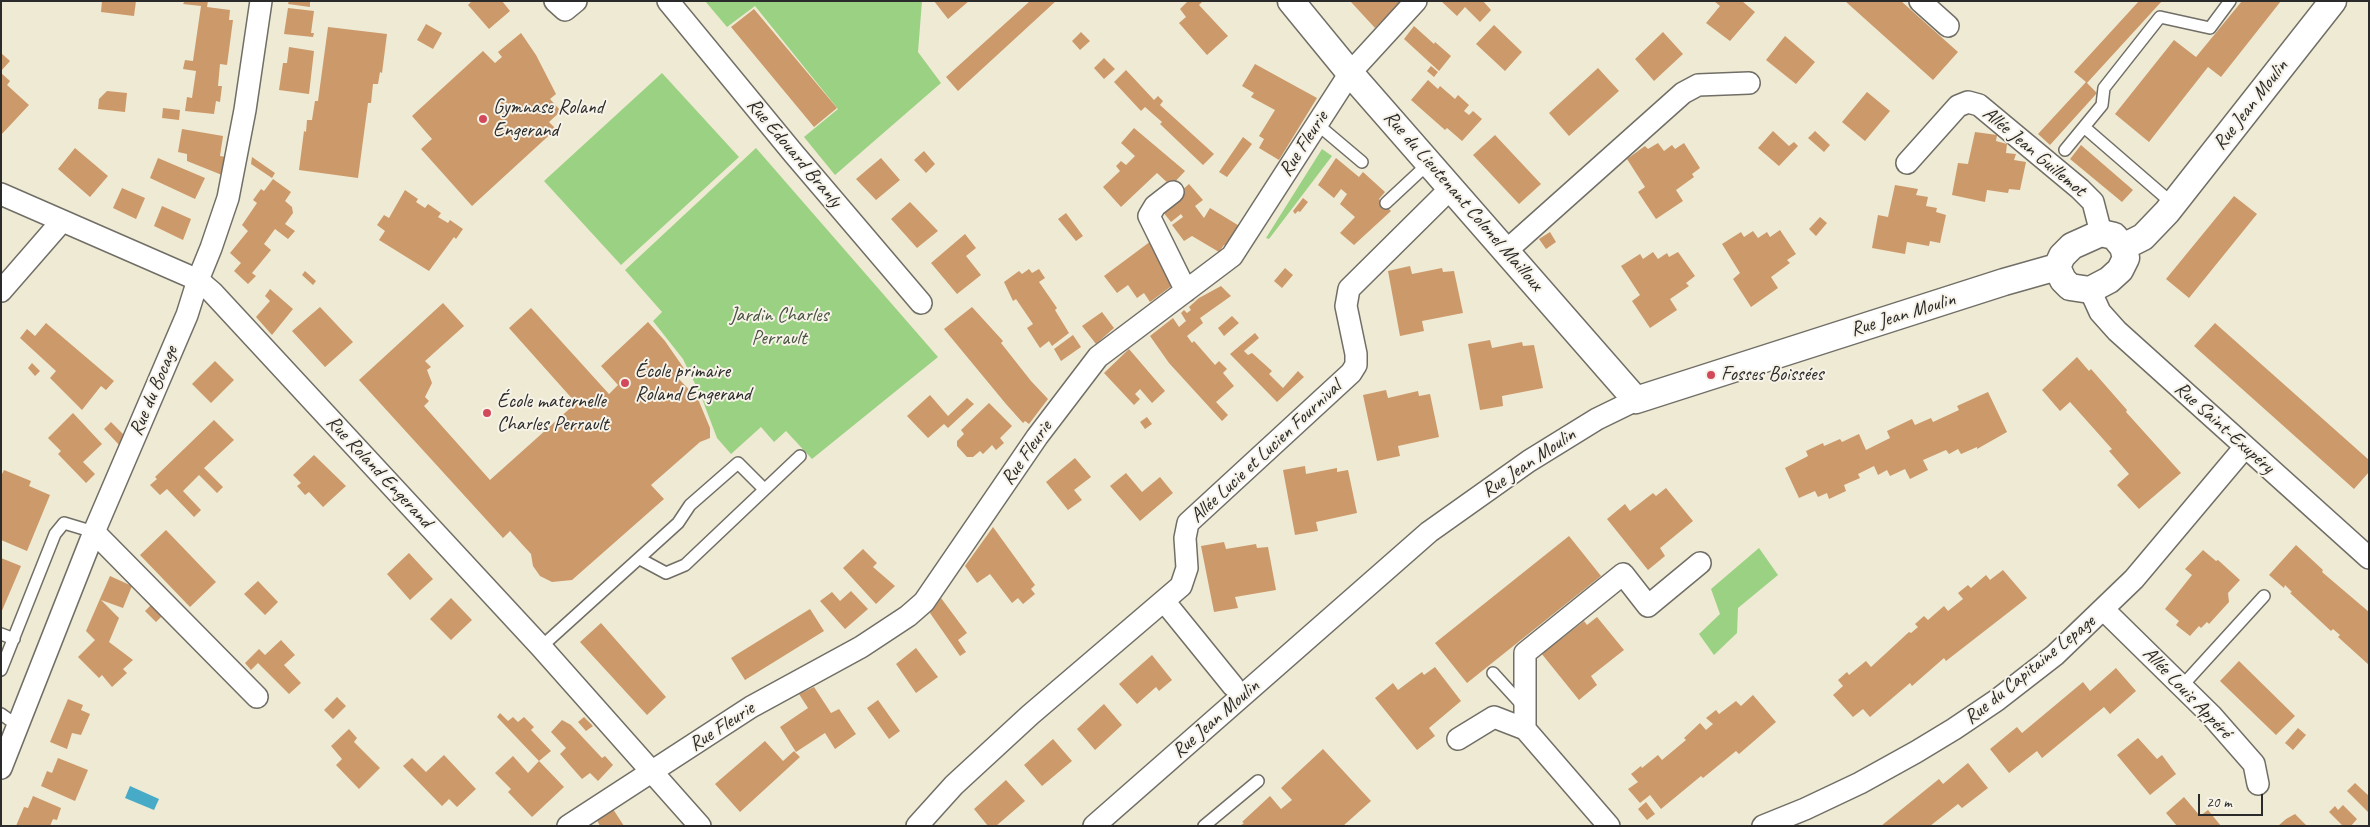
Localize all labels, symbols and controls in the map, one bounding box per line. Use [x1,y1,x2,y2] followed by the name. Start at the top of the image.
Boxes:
[2208,55,2294,155] street label: Rue Jean Moulin
[741,93,847,213] street label: Rue Edouard Branly
[493,96,604,143] place label: Gymnase Roland Engerand
[1977,102,2091,202] street label: Allée Jean Guillemot
[1378,106,1548,296] street label: Rue du Lieutenant Colonel Mailloux
[1274,107,1334,181] street label: Rue Fleurie
[477,113,489,125] marker: Gymnase Roland Engerand
[1848,288,1958,342] street label: Rue Jean Moulin
[730,304,828,351] park label: Jardin Charles Perrault
[124,343,184,439] street label: Rue du Bocage
[635,360,751,407] place label: École primaire Roland Engerand
[1721,363,1823,387] place label: Fosses Boissées
[1705,369,1717,381] marker: Fosses Boissées
[1185,376,1347,528] street label: Allée Lucie et Lucien Fournival
[619,377,631,389] marker: École primaire Roland Engerand
[2169,377,2279,479] street label: Rue Saint-Exupéry
[497,390,608,437] place label: École maternelle Charles Perrault
[481,407,493,419] marker: École maternelle Charles Perrault
[321,411,437,533] street label: Rue Roland Engerand
[996,416,1058,490] street label: Rue Fleurie
[1477,423,1581,503] street label: Rue Jean Moulin
[1960,610,2100,730] street label: Rue du Capitaine Lepage
[2137,642,2237,744] street label: Allée Louis Appéré
[1167,674,1265,764] street label: Rue Jean Moulin
[685,697,759,757] street label: Rue Fleurie
[2200,784,2265,816] scale bar
[2206,793,2232,812] text: 20 m

